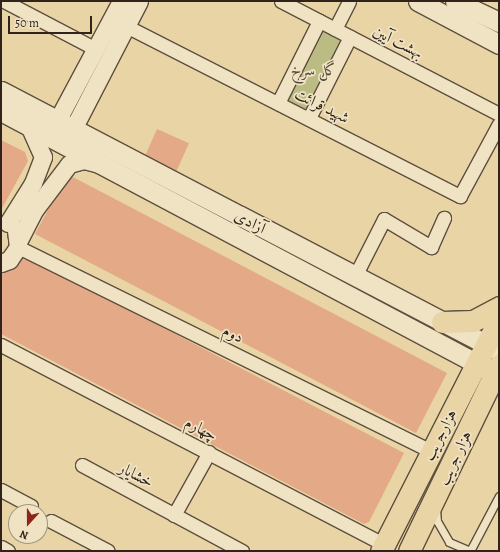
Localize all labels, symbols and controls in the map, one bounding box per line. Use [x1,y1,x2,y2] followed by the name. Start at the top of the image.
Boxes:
[10,8,94,34] scale bar
[15,15,39,31] text: 50 m
[370,21,426,63] street label: بهشت آیین
[291,60,337,80] park label: گل سرخ
[292,84,352,128] street label: شهید قرائت
[231,206,269,238] street label: آزادی
[219,321,247,347] street label: دوم
[419,406,461,464] street label: هزارجریب
[181,413,221,445] street label: چهارم
[434,428,476,488] street label: هزار جریب
[115,458,157,492] street label: خشایار
[8,504,48,544] north arrow
[17,526,30,543] text: N

